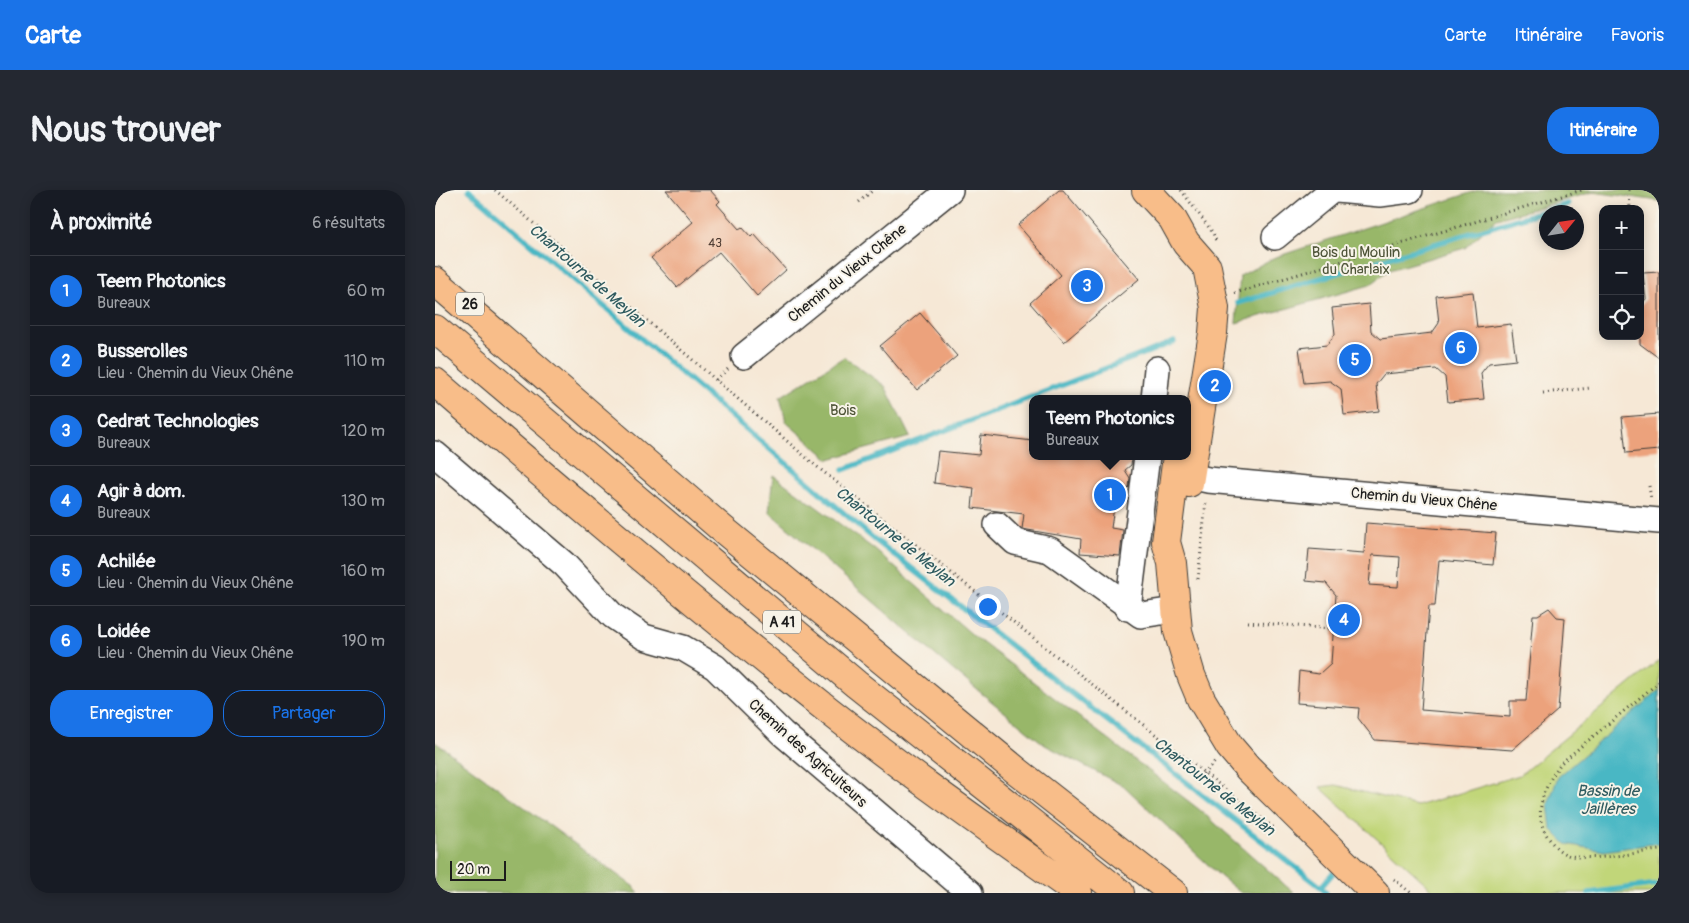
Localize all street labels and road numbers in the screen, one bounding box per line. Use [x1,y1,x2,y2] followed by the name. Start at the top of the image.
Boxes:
[784,219,911,327] street label: Chemin du Vieux Chêne
[456,292,484,316] road number: 26
[1350,484,1499,515] street label: Chemin du Vieux Chêne
[763,611,801,634] road number: A 41
[744,695,871,812] street label: Chemin des Agriculteurs

